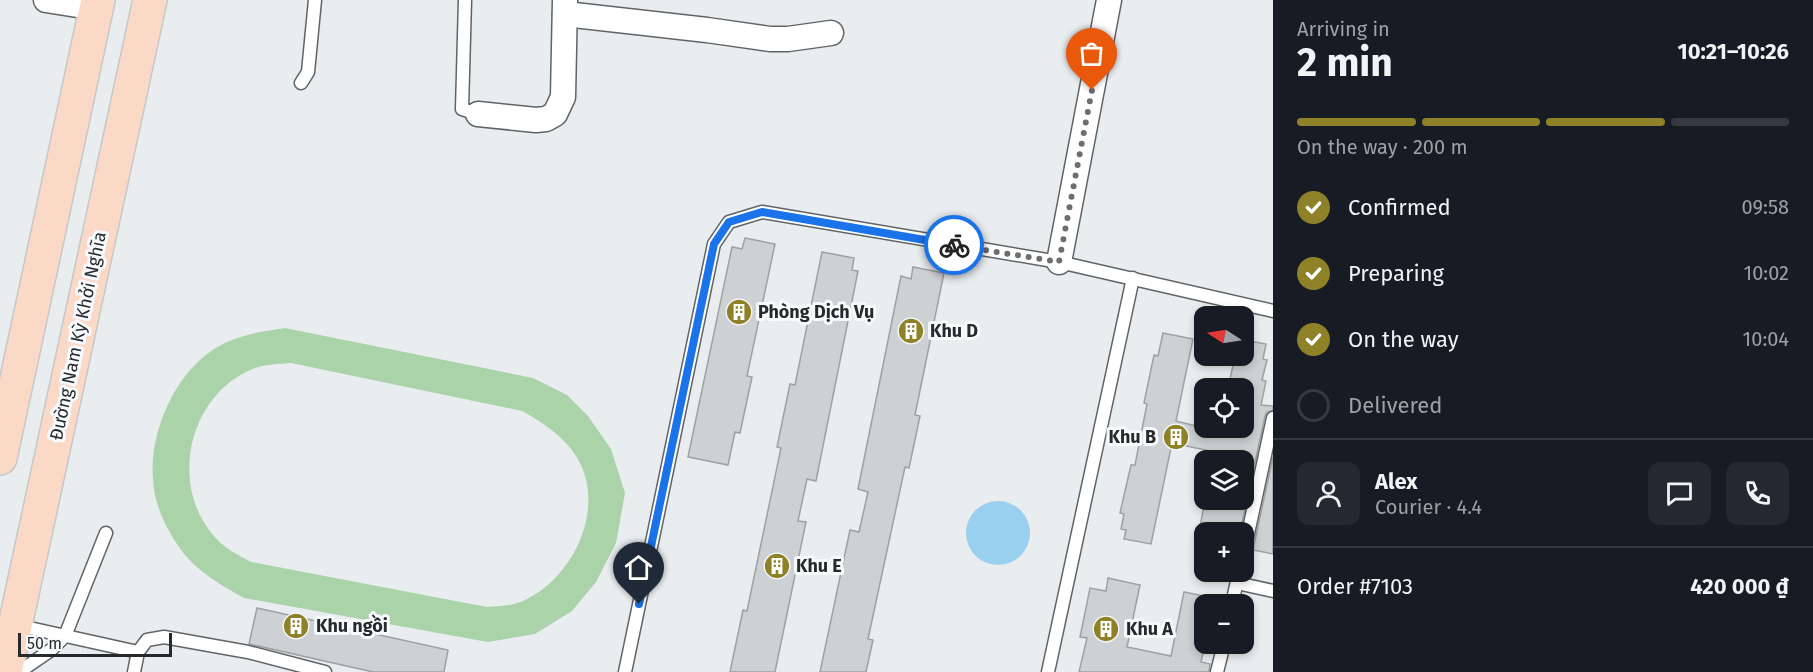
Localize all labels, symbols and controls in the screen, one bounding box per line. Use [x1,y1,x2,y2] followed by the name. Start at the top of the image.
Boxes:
[1297,17,1390,41] text: Arriving in
[1066,28,1117,90] pin
[1075,37,1108,70] icon: bag
[1678,38,1789,65] text: 10:21–10:26
[1297,40,1393,86] text: 2 min
[1297,135,1468,159] text: On the way · 200 m
[1297,191,1330,224] icon: check
[1348,194,1451,221] text: Confirmed
[1742,195,1789,219] text: 09:58
[924,215,984,275] courier
[938,229,971,262] icon: bike
[45,230,111,442] street label: Đường Nam Kỳ Khởi Nghĩa
[1297,257,1330,290] icon: check
[1348,260,1444,287] text: Preparing
[1744,261,1789,285] text: 10:02
[724,297,754,327] building icon: Phòng Dịch Vụ
[758,301,874,323] place label: Phòng Dịch Vụ
[1194,306,1254,366] north arrow
[1194,306,1254,654] map controls
[896,316,926,346] building icon: Khu D
[930,320,978,342] place label: Khu D
[1297,323,1330,356] icon: check
[1348,326,1459,353] text: On the way
[1743,327,1789,351] text: 10:04
[1194,378,1254,438] button: locate
[1348,392,1443,419] text: Delivered
[1161,422,1191,452] building icon: Khu B
[1109,426,1156,448] place label: Khu B
[1194,450,1254,510] button: layers
[1297,462,1360,525] button: person
[1648,462,1711,525] button: chat
[1726,462,1789,525] button: phone
[1375,468,1418,495] text: Alex
[1375,495,1482,519] text: Courier · 4.4
[1194,522,1254,582] button: +
[613,542,664,604] pin
[622,551,655,584] icon: home
[762,551,792,581] building icon: Khu E
[796,555,842,577] place label: Khu E
[1297,573,1413,600] text: Order #7103
[1690,573,1789,600] text: 420 000 ₫
[1194,594,1254,654] button: −
[281,611,311,641] building icon: Khu ngồi
[316,614,388,637] place label: Khu ngồi
[1091,614,1121,644] building icon: Khu A
[1126,618,1173,640] place label: Khu A
[18,630,172,658] scale bar
[27,634,62,653] text: 50 m

